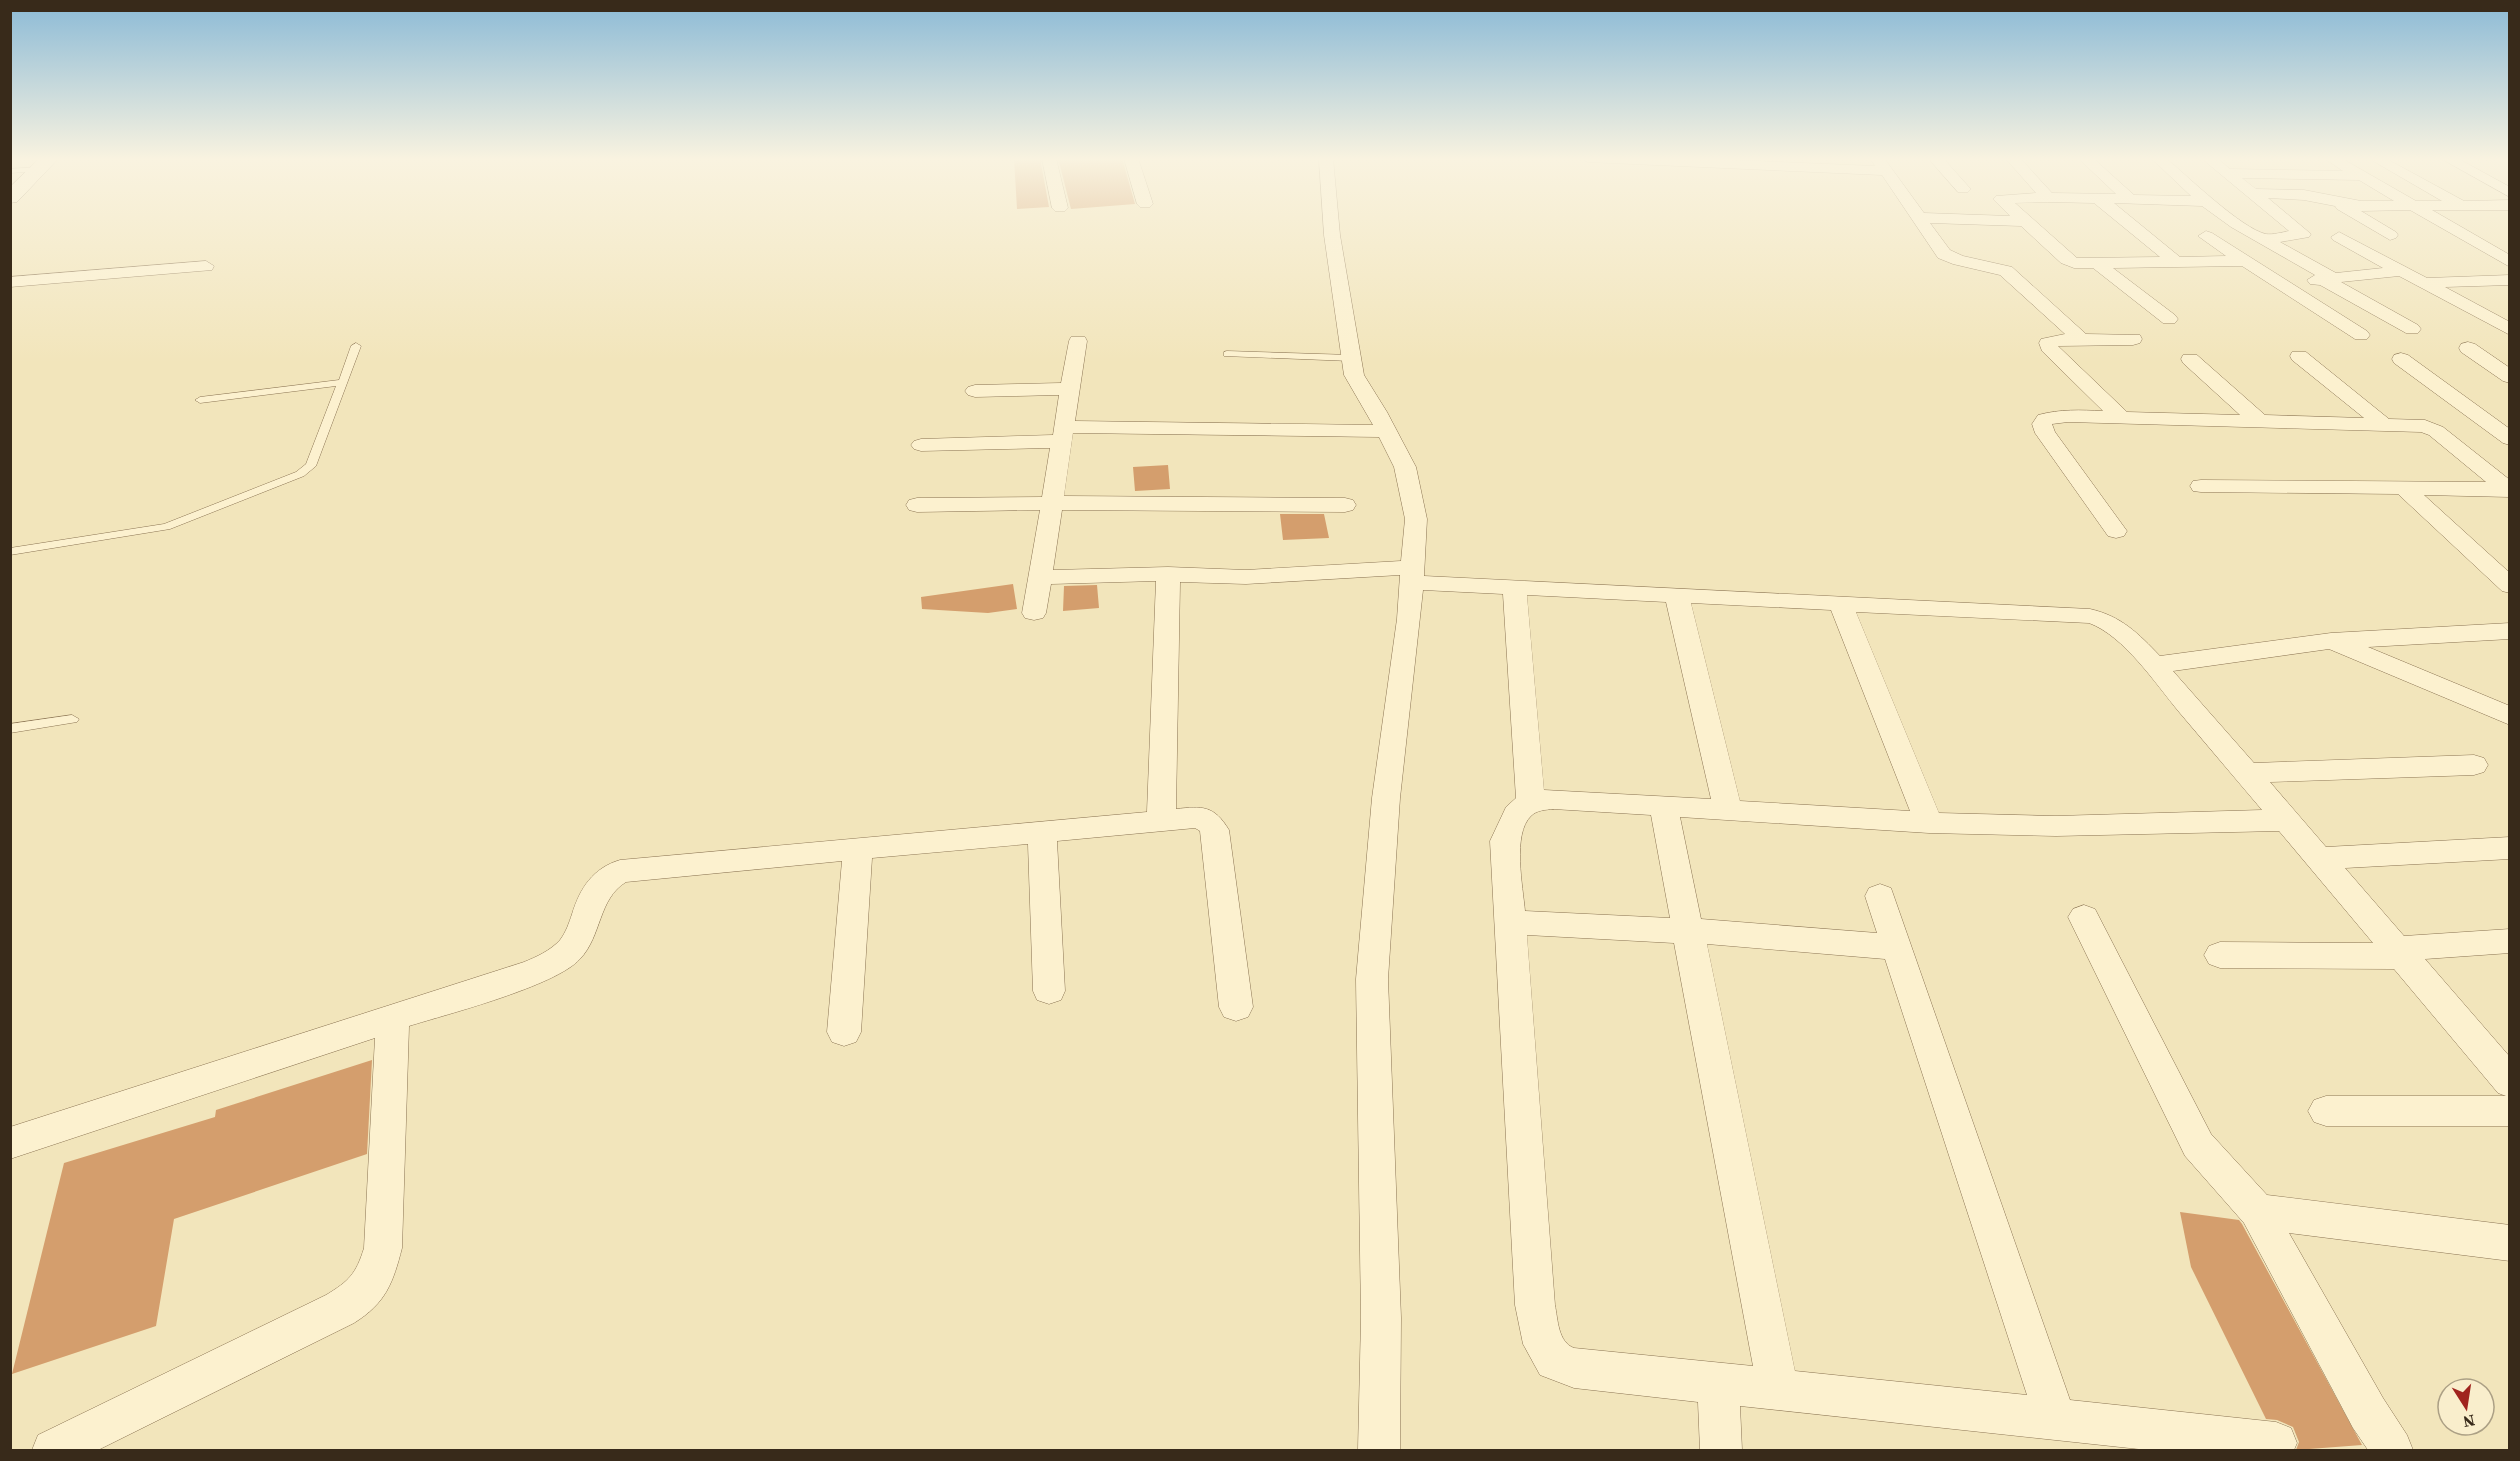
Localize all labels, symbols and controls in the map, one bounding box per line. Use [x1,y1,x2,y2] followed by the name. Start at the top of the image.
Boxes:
[2436,1377,2496,1437] north arrow
[2461,1410,2477,1434] text: N

